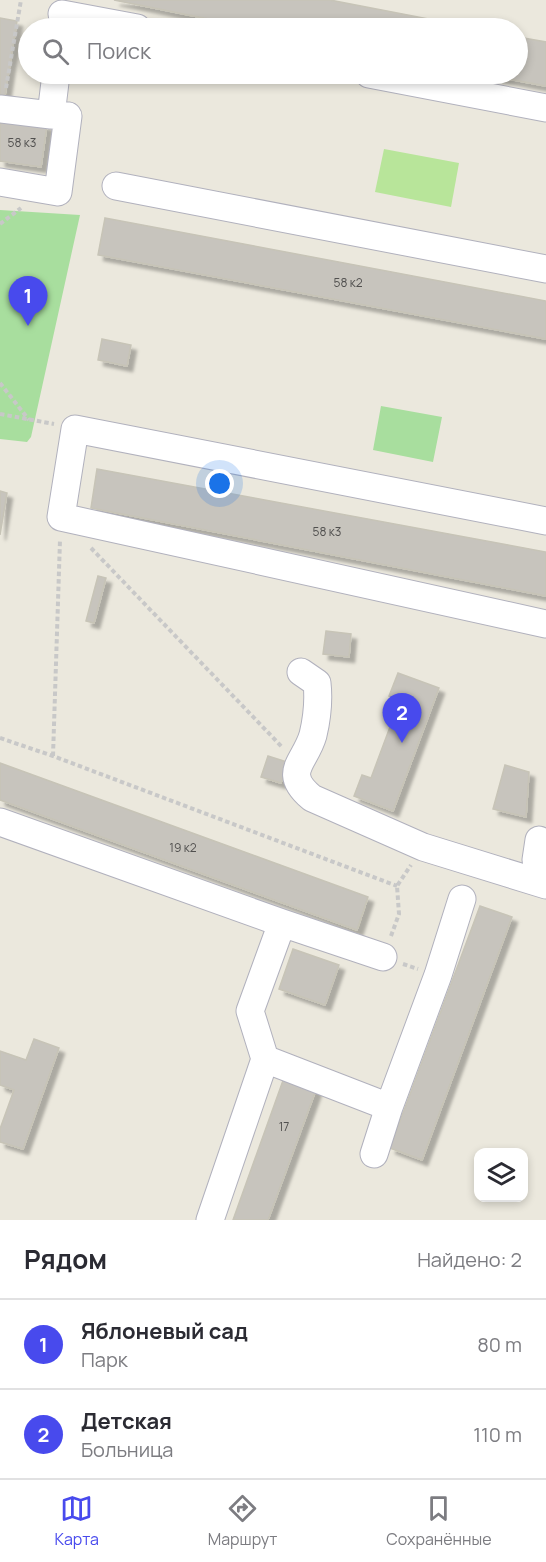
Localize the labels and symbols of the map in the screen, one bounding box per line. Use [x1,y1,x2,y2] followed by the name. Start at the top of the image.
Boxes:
[8,134,36,151] house number: 58 к3
[333,274,363,291] house number: 58 к2
[9,276,48,326] pin: 1
[205,469,234,498] your location
[313,523,341,540] house number: 58 к3
[382,694,422,743] pin: 2
[169,839,197,856] house number: 19 к2
[279,1118,289,1135] house number: 17

